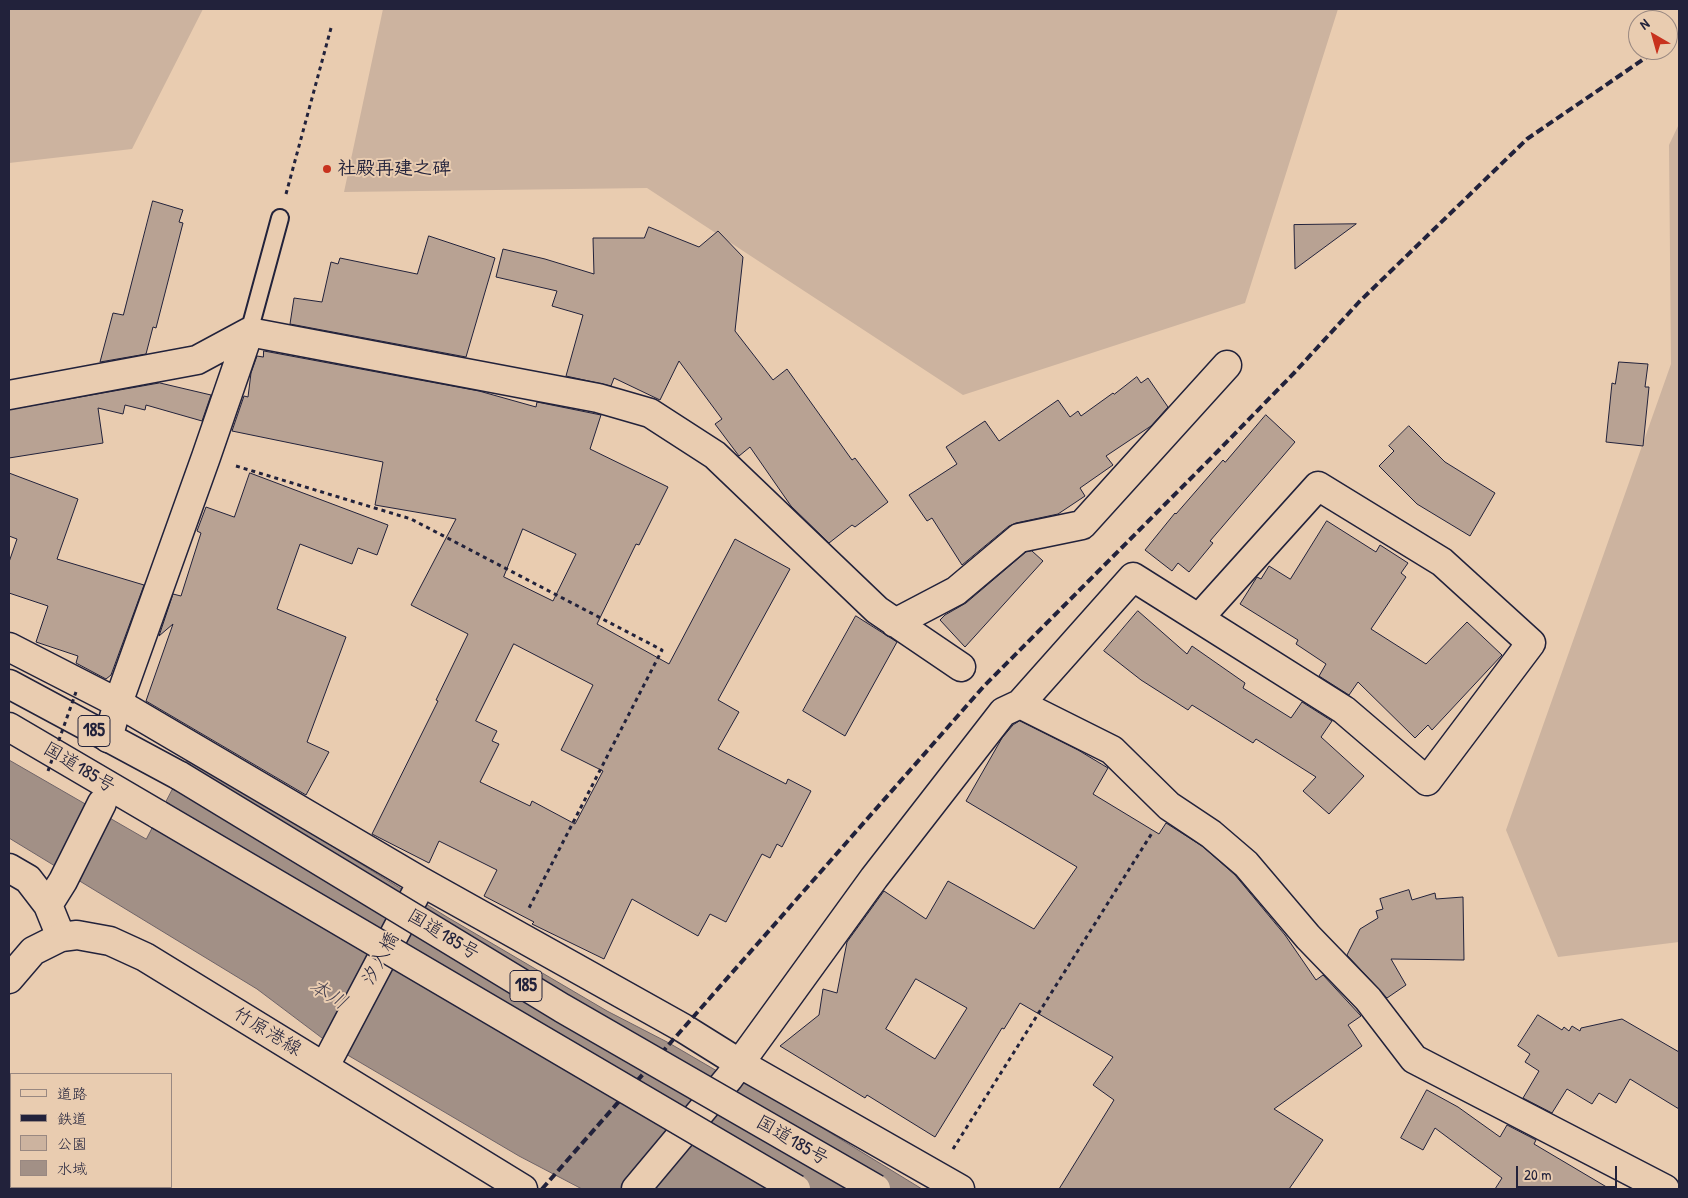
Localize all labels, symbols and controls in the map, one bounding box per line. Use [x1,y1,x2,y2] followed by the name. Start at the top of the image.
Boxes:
[1628,10,1678,60] north arrow
[1635,14,1653,33] text: N
[337,158,451,180] place label: 社殿再建之碑
[321,163,333,175] marker: 社殿再建之碑
[78,716,110,746] road number: 185
[39,738,119,798] street label: 国道185号
[403,905,483,965] street label: 国道185号
[358,928,404,990] street label: 汐入橋
[510,970,542,1001] road number: 185
[305,974,351,1016] water label: 本川
[229,1003,305,1061] street label: 竹原港線
[10,1073,172,1188] legend
[57,1083,87,1104] text: 道路
[57,1108,87,1129] text: 鉄道
[752,1111,832,1171] street label: 国道185号
[57,1133,87,1154] text: 公園
[1518,1156,1619,1188] scale bar
[57,1158,87,1179] text: 水域
[1524,1164,1551,1185] text: 20 m

